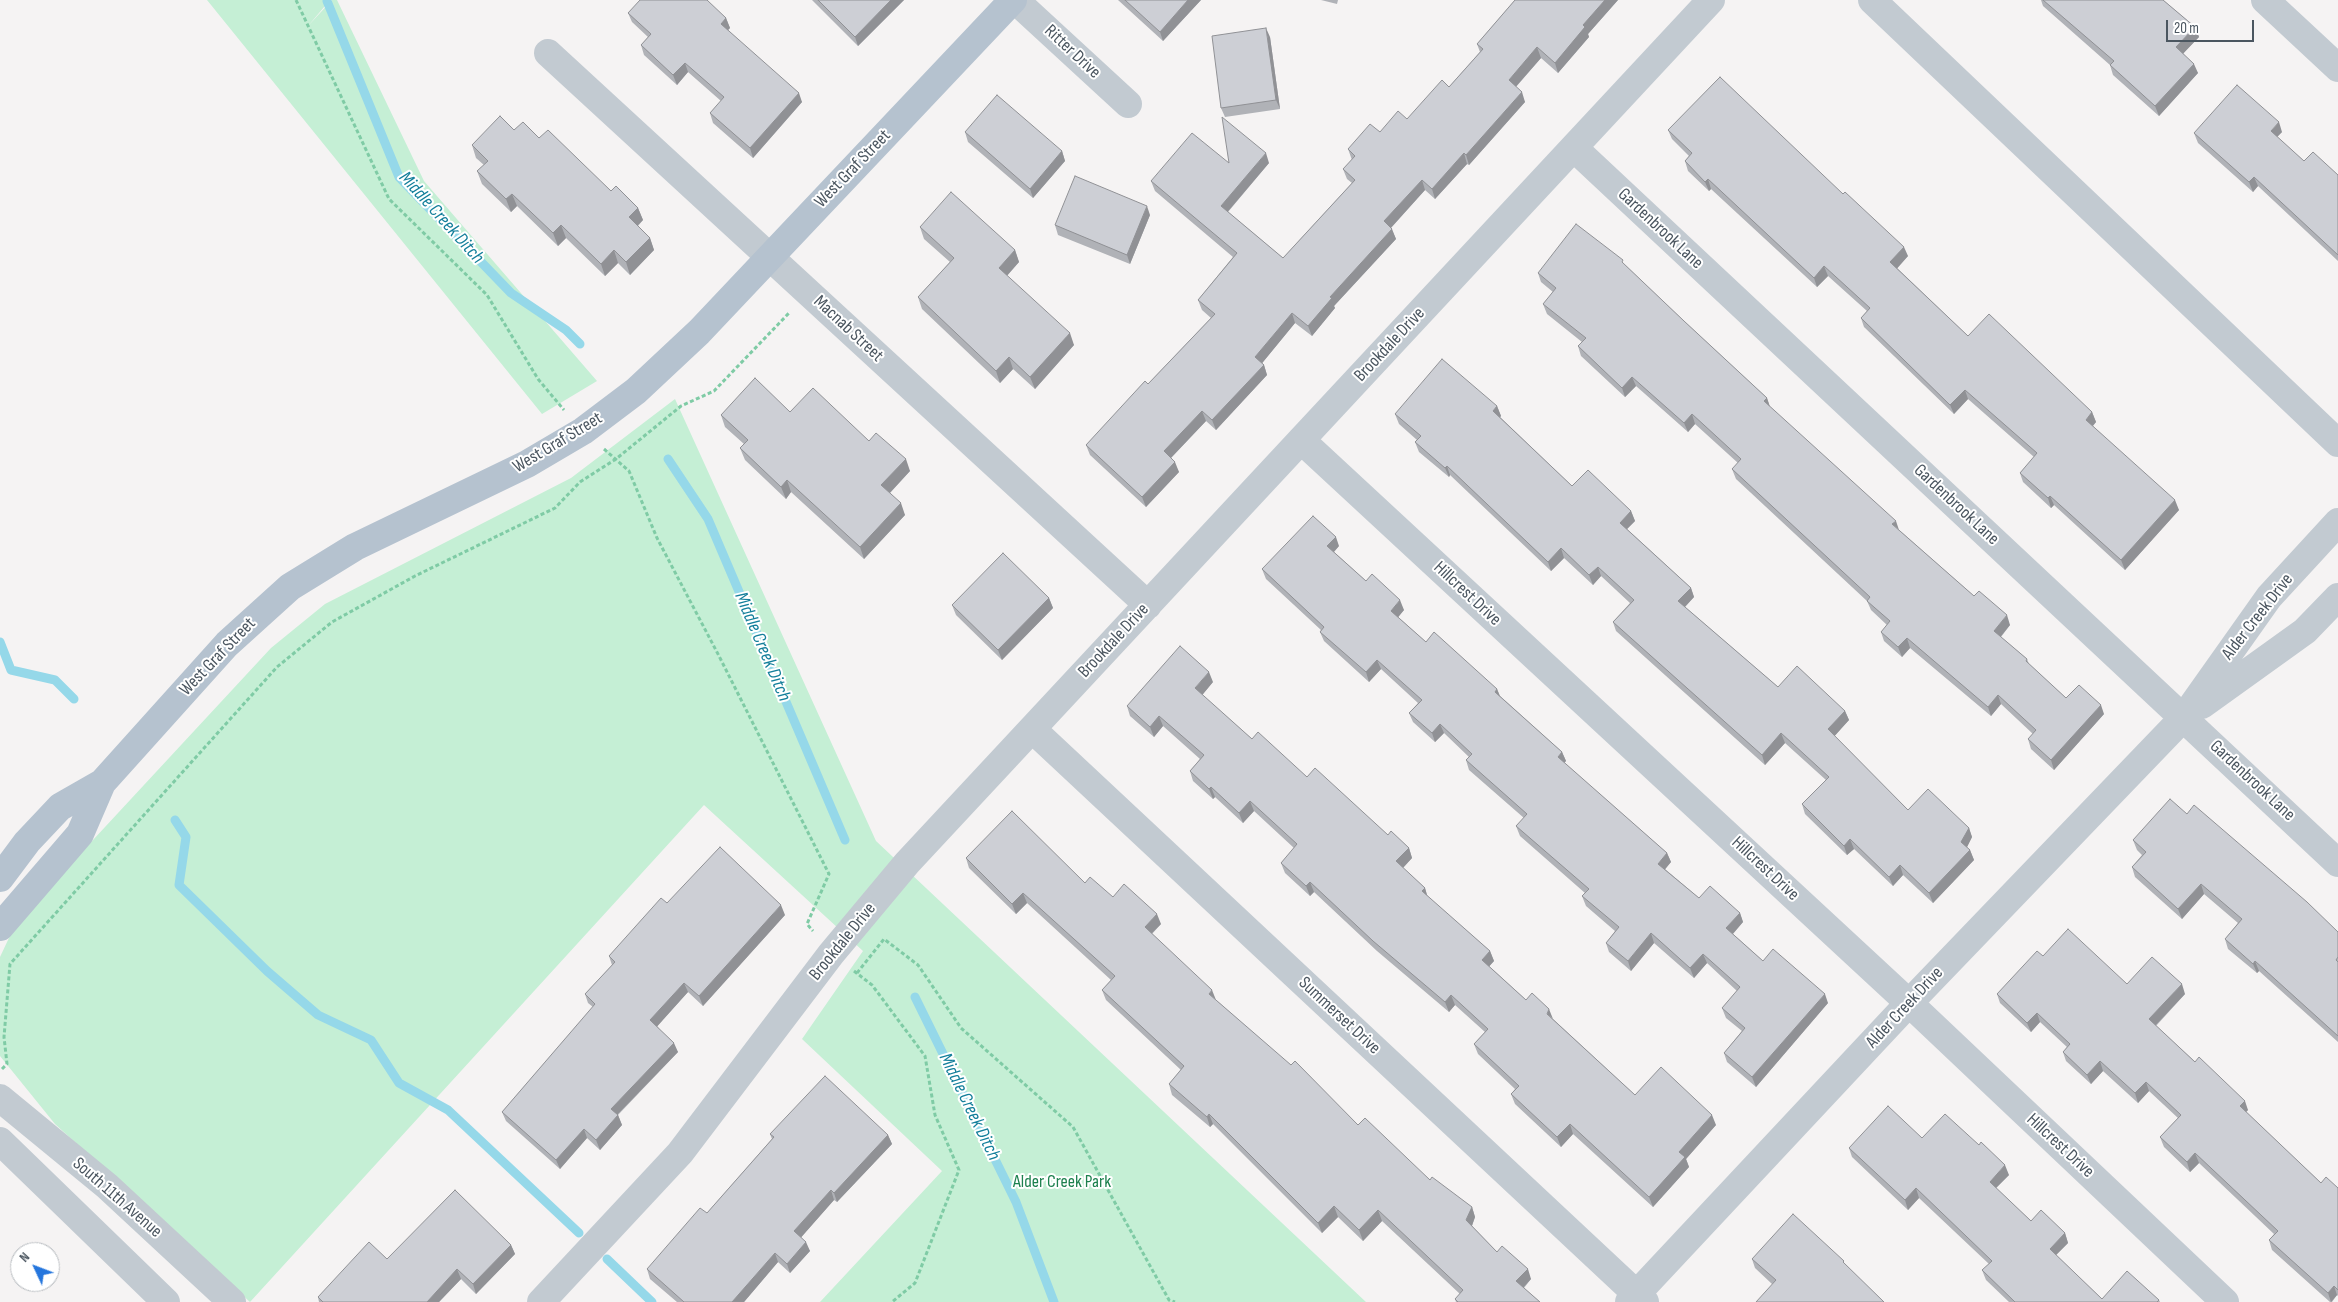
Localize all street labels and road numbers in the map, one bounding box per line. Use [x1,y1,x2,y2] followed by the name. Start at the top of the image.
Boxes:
[1039,21,1105,83] street label: Ritter Drive
[810,125,896,213] street label: West Graf Street
[1613,184,1707,274] street label: Gardenbrook Lane
[809,291,887,367] street label: Macnab Street
[1350,303,1430,387] street label: Brookdale Drive
[509,408,607,478] street label: West Graf Street
[1909,460,2003,550] street label: Gardenbrook Lane
[1429,557,1505,631] street label: Hillcrest Drive
[2218,570,2298,664] street label: Alder Creek Drive
[1074,599,1154,683] street label: Brookdale Drive
[175,613,261,701] street label: West Graf Street
[2205,736,2299,826] street label: Gardenbrook Lane
[1727,832,1803,906] street label: Hillcrest Drive
[805,899,881,985] street label: Brookdale Drive
[1862,963,1948,1053] street label: Alder Creek Drive
[1294,973,1384,1059] street label: Summerset Drive
[2022,1109,2098,1183] street label: Hillcrest Drive
[68,1153,166,1243] street label: South 11th Avenue

